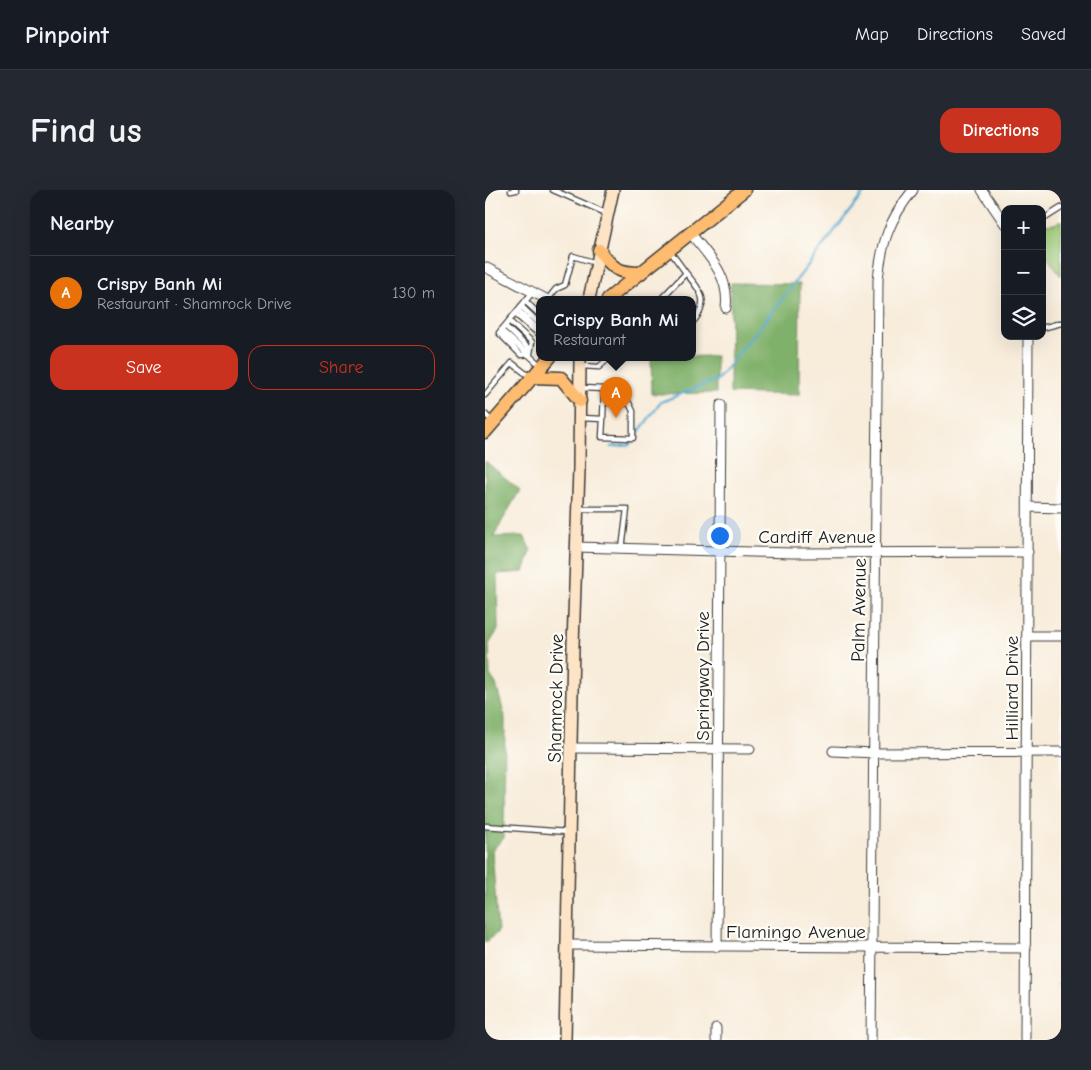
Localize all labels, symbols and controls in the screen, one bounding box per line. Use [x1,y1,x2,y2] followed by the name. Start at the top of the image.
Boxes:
[25,21,109,49] text: Pinpoint
[855,24,889,45] text: Map
[917,24,993,45] text: Directions
[1021,24,1066,45] text: Saved
[940,108,1061,153] button: Directions
[30,110,142,151] text: Find us
[1001,205,1046,340] map controls
[1001,205,1046,250] button: +
[50,211,114,235] text: Nearby
[1001,250,1046,295] button: −
[97,273,222,295] text: Crispy Banh Mi
[62,284,70,302] text: A
[392,284,435,302] text: 130 m
[97,295,291,313] text: Restaurant · Shamrock Drive
[1001,295,1046,340] button: layers
[536,296,696,361] popup
[553,309,679,331] text: Crispy Banh Mi
[553,331,626,349] text: Restaurant
[50,345,238,390] button: Save
[248,345,435,390] button: Share
[600,377,632,418] pin: A
[707,523,733,549] your location
[758,526,876,548] street label: Cardiff Avenue
[847,558,871,662] street label: Palm Avenue
[692,611,714,741] street label: Springway Drive
[544,633,568,763] street label: Shamrock Drive
[1001,636,1023,740] street label: Hilliard Drive
[726,921,866,943] street label: Flamingo Avenue

